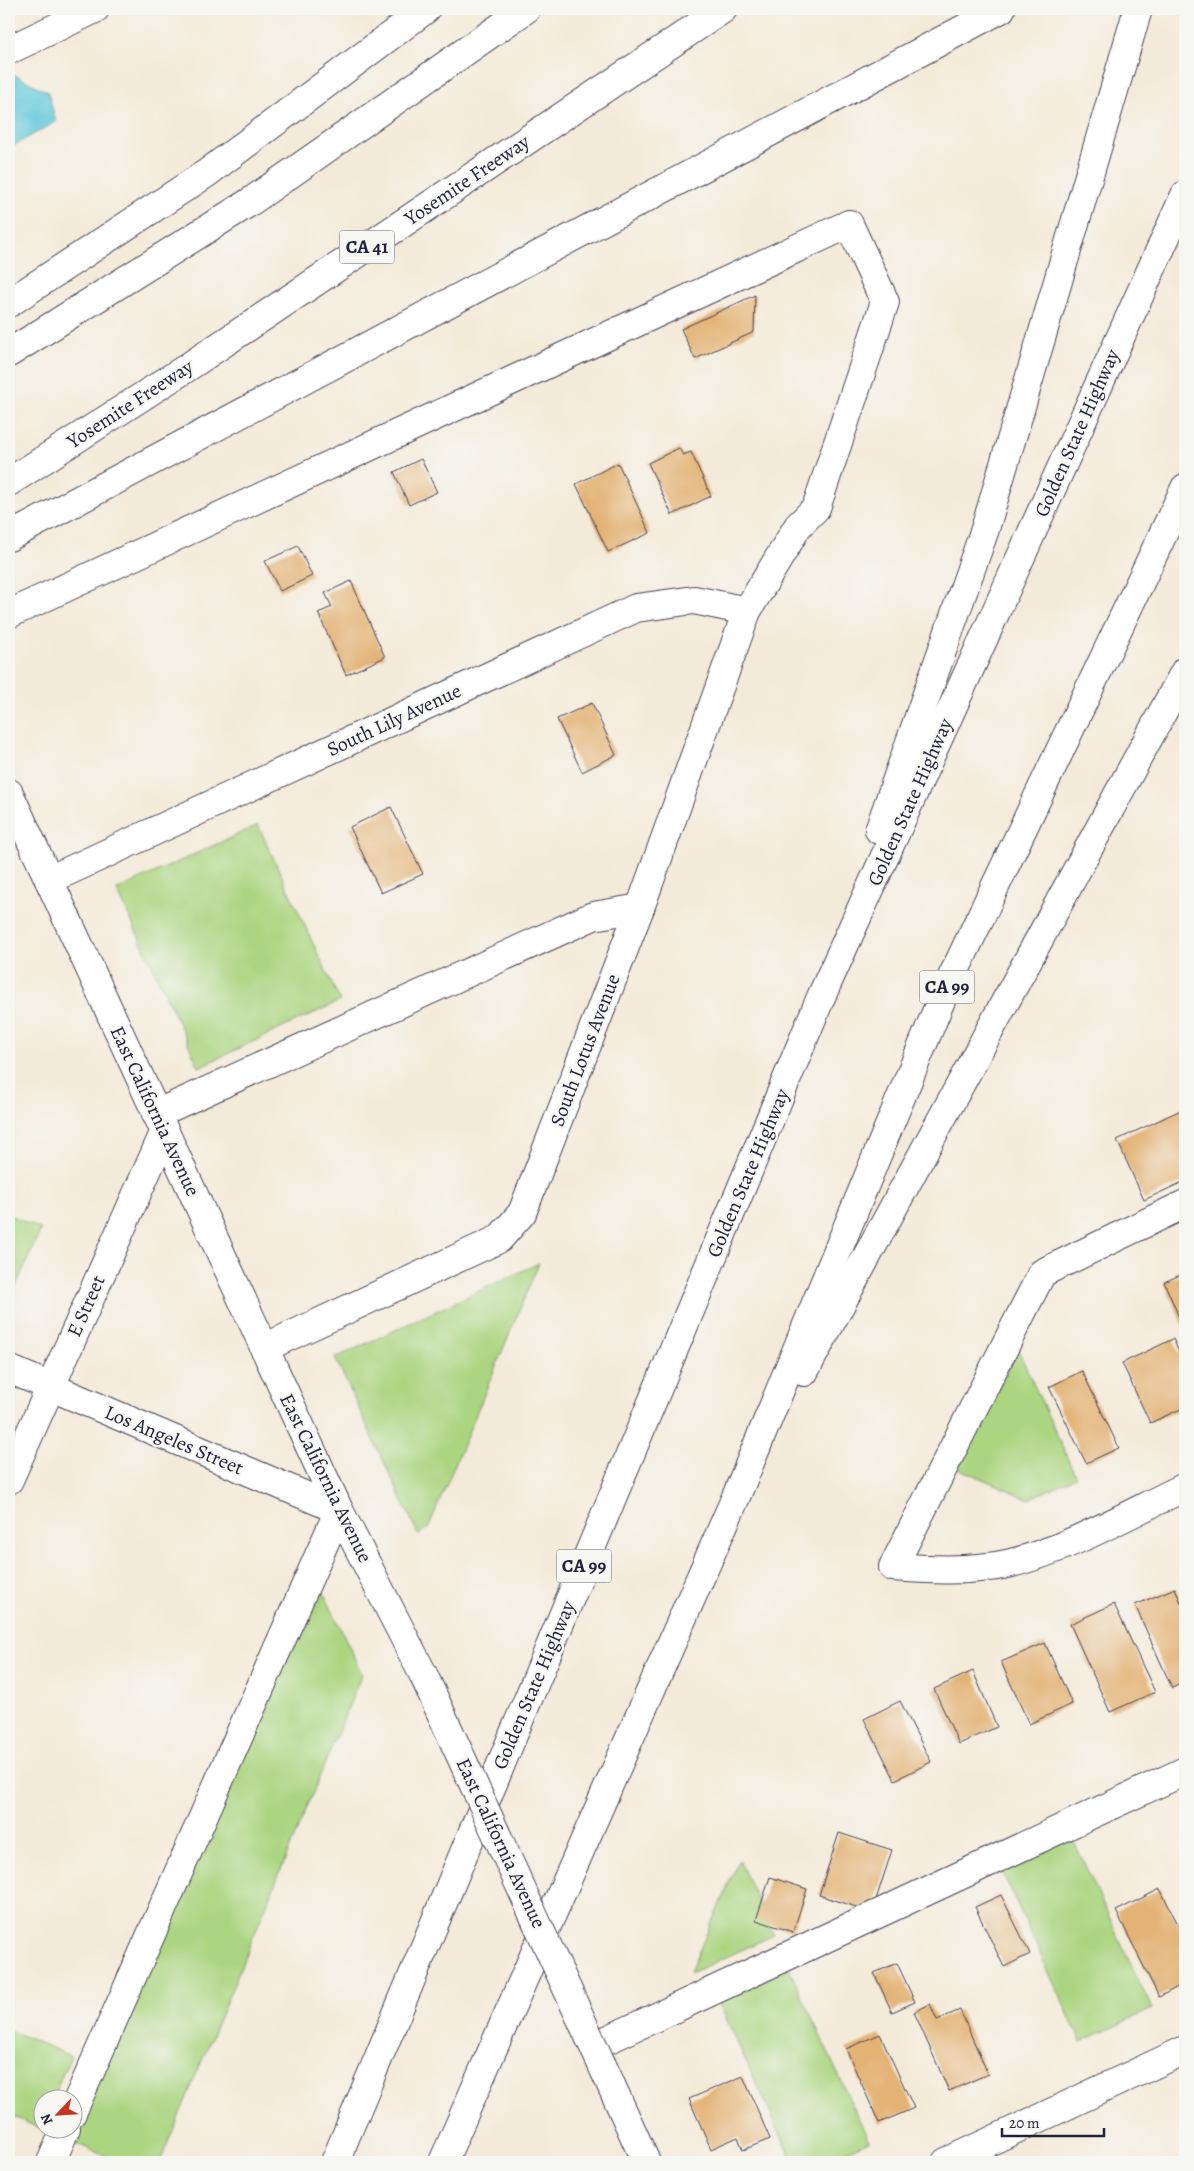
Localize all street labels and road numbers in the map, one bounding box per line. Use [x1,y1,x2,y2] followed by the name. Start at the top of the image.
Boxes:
[398,128,536,232] street label: Yosemite Freeway
[340,230,394,264] road number: CA 41
[1028,344,1127,521] street label: Golden State Highway
[61,352,199,456] street label: Yosemite Freeway
[322,677,466,763] street label: South Lily Avenue
[861,713,960,890] street label: Golden State Highway
[543,970,627,1130] street label: South Lotus Avenue
[920,970,974,1004] road number: CA 99
[104,1021,206,1201] street label: East California Avenue
[700,1083,796,1262] street label: Golden State Highway
[60,1270,112,1341] street label: E Street
[273,1389,379,1567] street label: East California Avenue
[100,1399,248,1482] street label: Los Angeles Street
[556,1550,612,1582] road number: CA 99
[486,1595,582,1774] street label: Golden State Highway
[450,1753,552,1933] street label: East California Avenue

